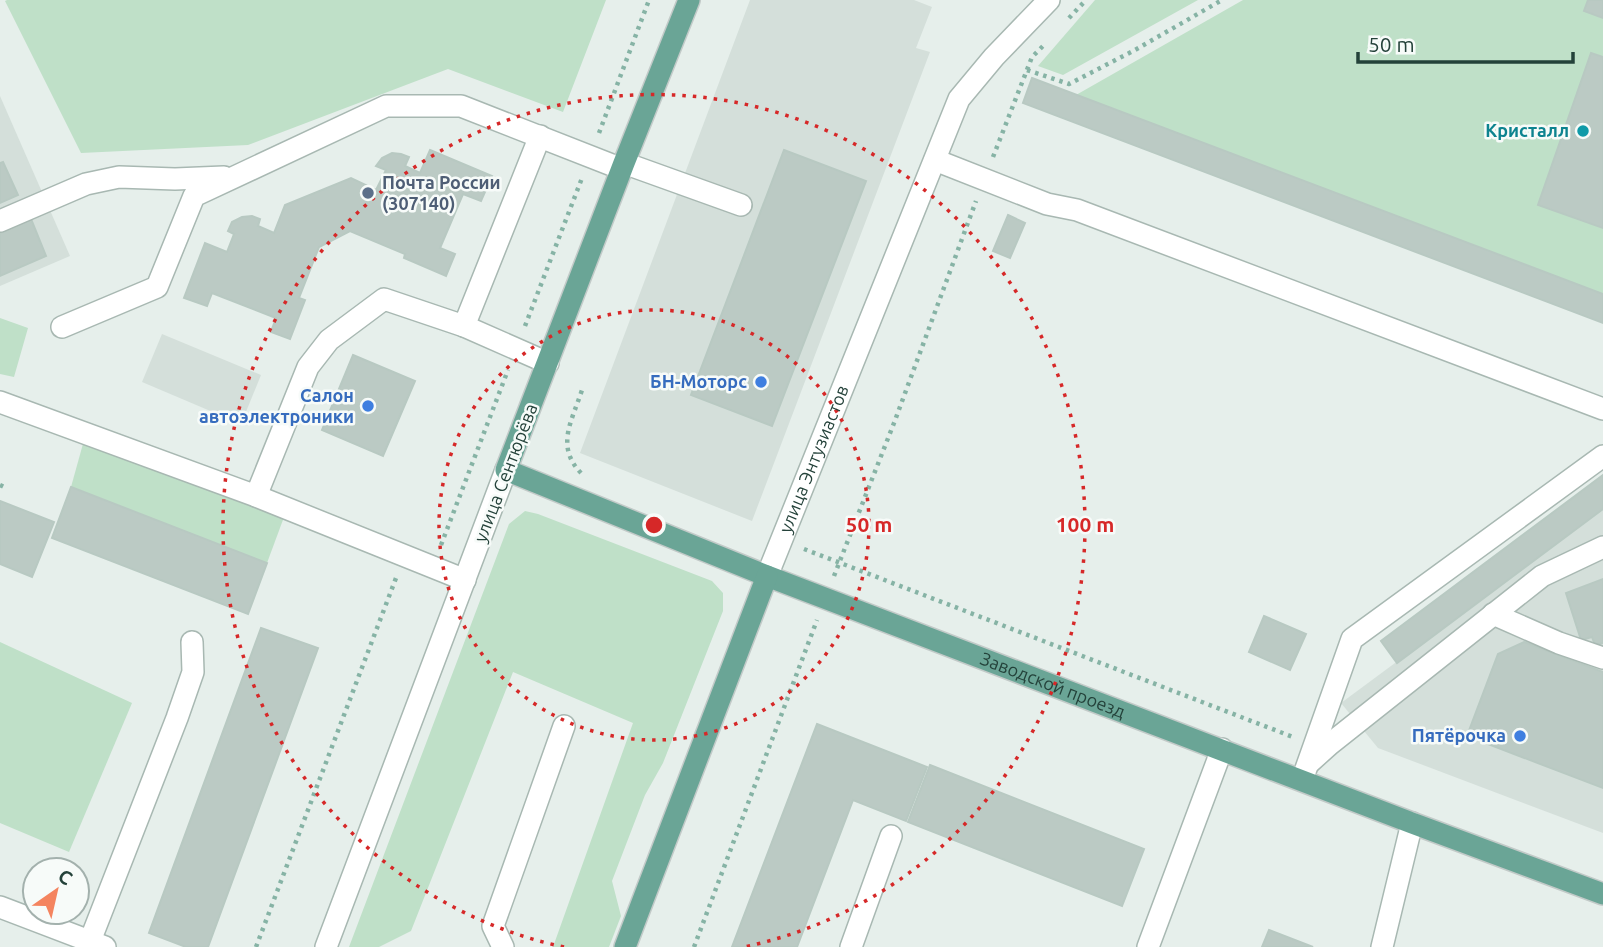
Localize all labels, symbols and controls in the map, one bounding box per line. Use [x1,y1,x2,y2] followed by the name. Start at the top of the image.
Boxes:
[1358,21,1573,65] scale bar
[1368,32,1415,56] text: 50 m
[1485,120,1569,140] place label: Кристалл
[1575,123,1591,139] marker: Кристалл
[382,172,501,214] place label: Почта России (307140)
[360,185,376,201] marker: Почта России (307140)
[650,371,747,391] place label: БН-Моторс
[753,374,769,390] marker: БН-Моторс
[774,382,852,536] street label: улица Энтузиастов
[199,385,354,426] place label: Салон автоэлектроники
[360,398,376,414] marker: Салон автоэлектроники
[469,401,541,545] street label: улица Сентюрёва
[846,512,892,536] text: 50 m
[1056,512,1114,536] text: 100 m
[642,513,666,537] centre of rings
[978,648,1129,721] street label: Заводской проезд
[1412,725,1506,745] place label: Пятёрочка
[1512,728,1528,744] marker: Пятёрочка
[21,856,91,926] north arrow
[54,864,77,889] text: С

